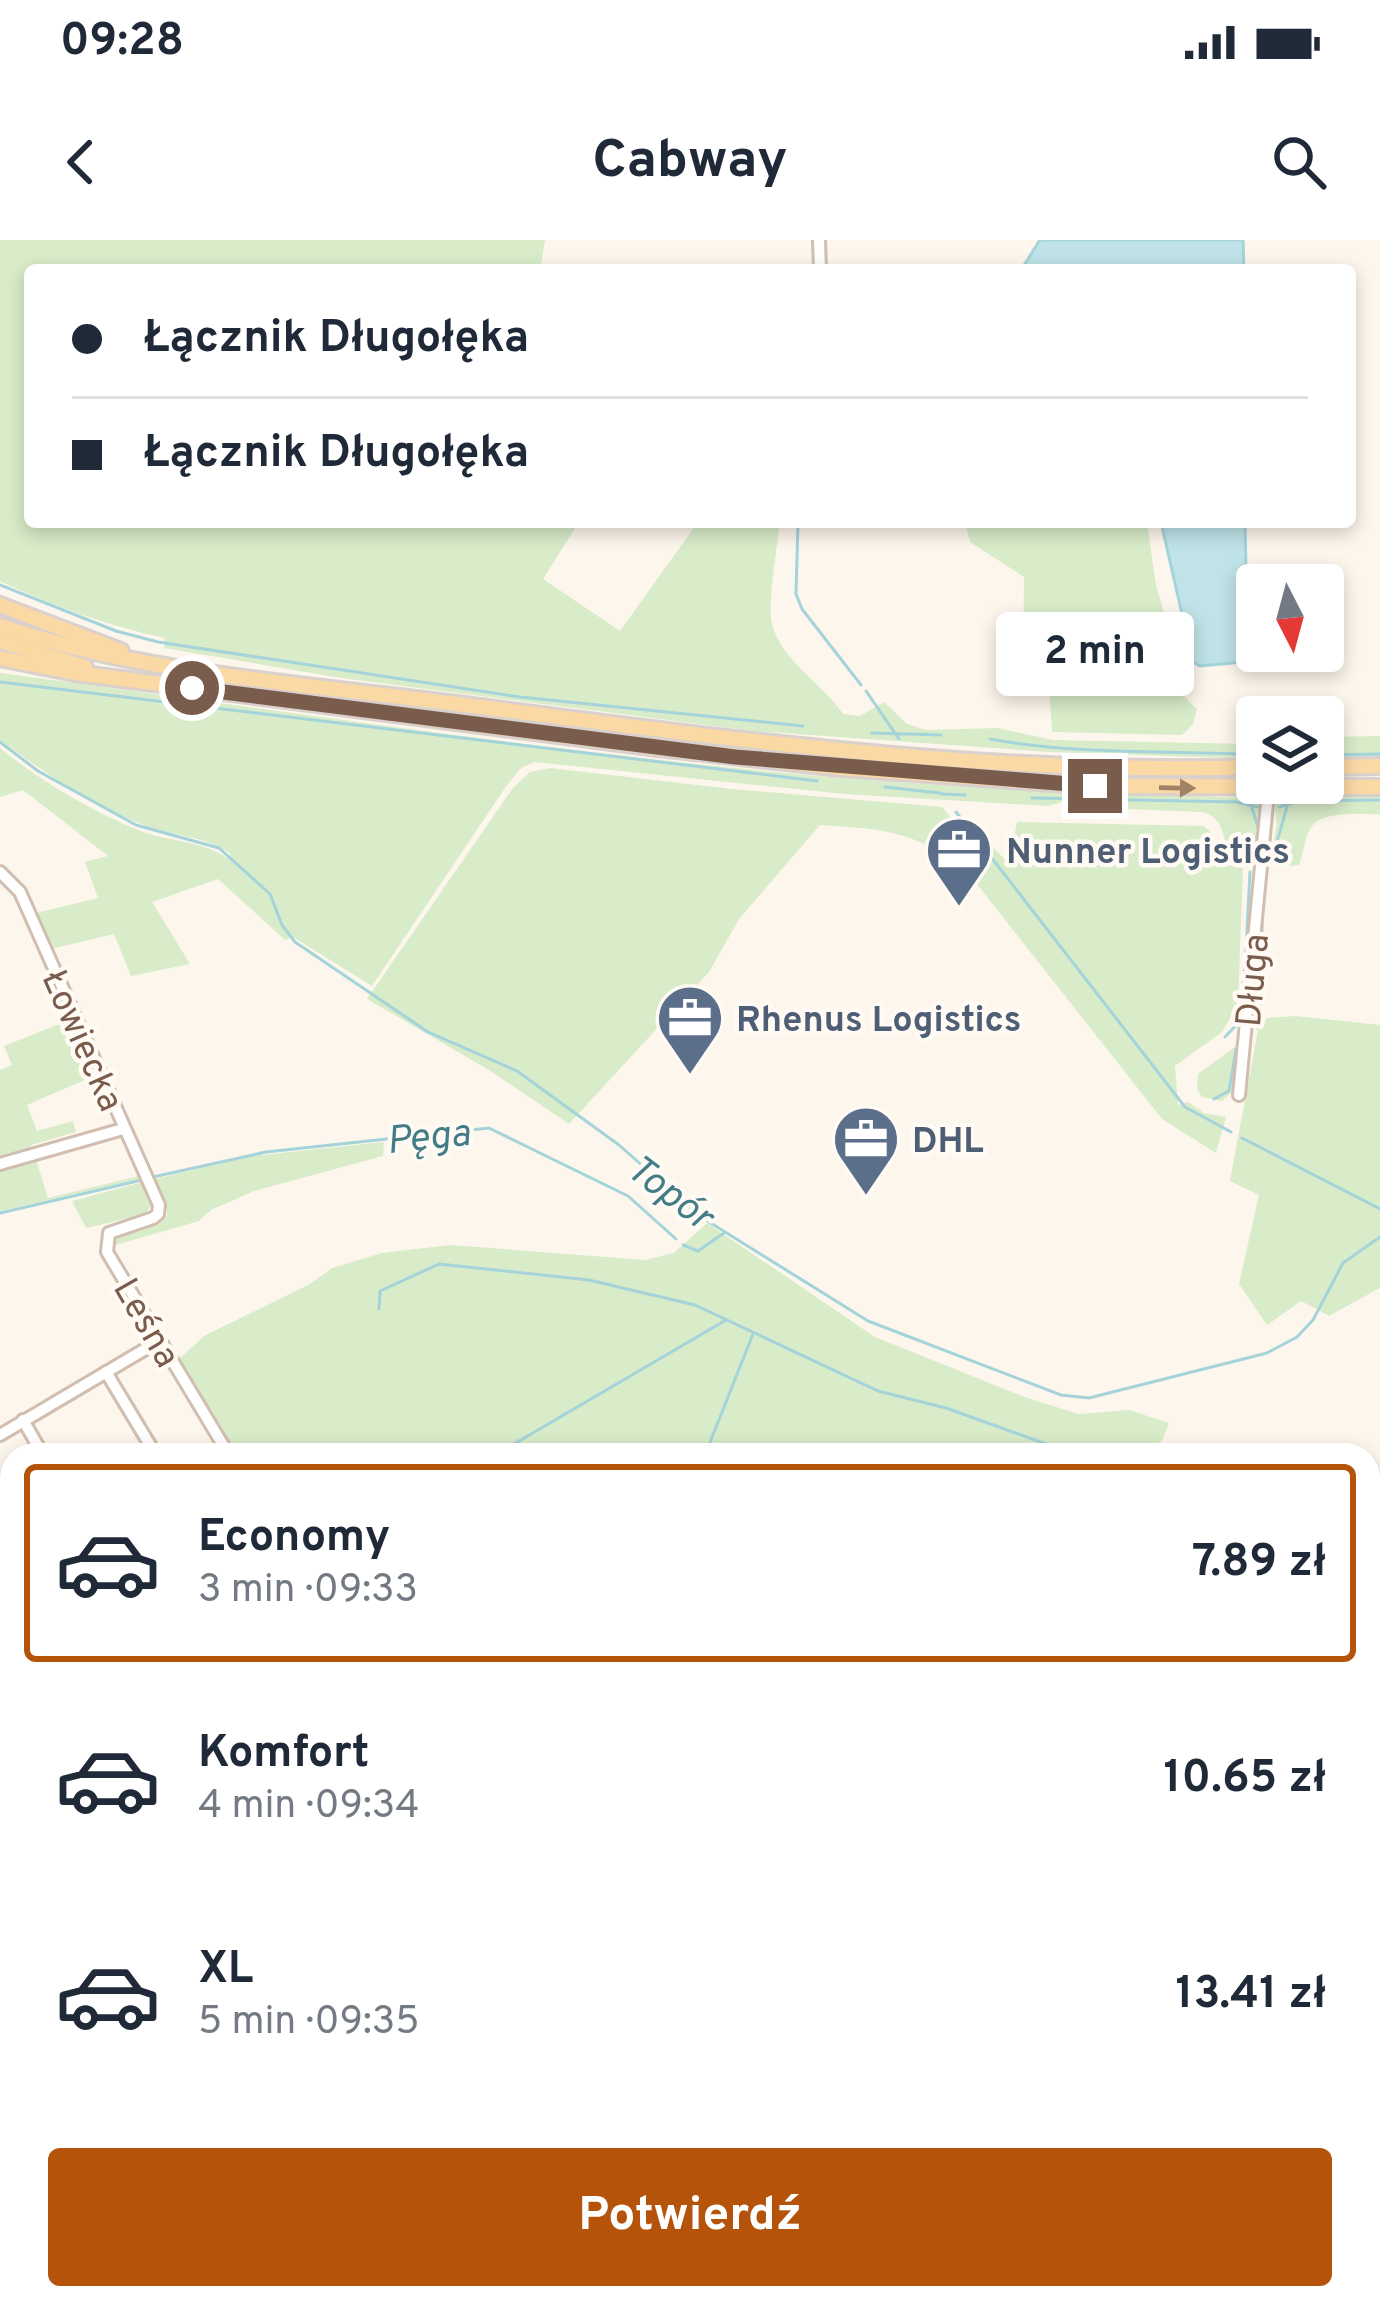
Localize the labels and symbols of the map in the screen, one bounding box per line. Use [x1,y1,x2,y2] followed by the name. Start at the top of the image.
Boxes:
[1236,564,1344,672] north arrow
[996,612,1194,696] callout: 2 min
[165,661,219,715] route start
[1068,759,1122,813] route end
[1159,778,1197,797] one-way arrow
[924,815,994,909] office icon: Nunner Logistics
[1006,831,1290,877] place label: Nunner Logistics
[1228,932,1282,1029] street label: Długa
[29,964,132,1119] street label: Łowiecka
[655,983,725,1077] office icon: Rhenus Logistics
[736,999,1021,1045] place label: Rhenus Logistics
[831,1104,901,1198] office icon: DHL
[384,1111,474,1168] water label: Pęga
[912,1120,984,1166] place label: DHL
[615,1146,724,1245] water label: Topór
[101,1271,188,1377] street label: Leśna

